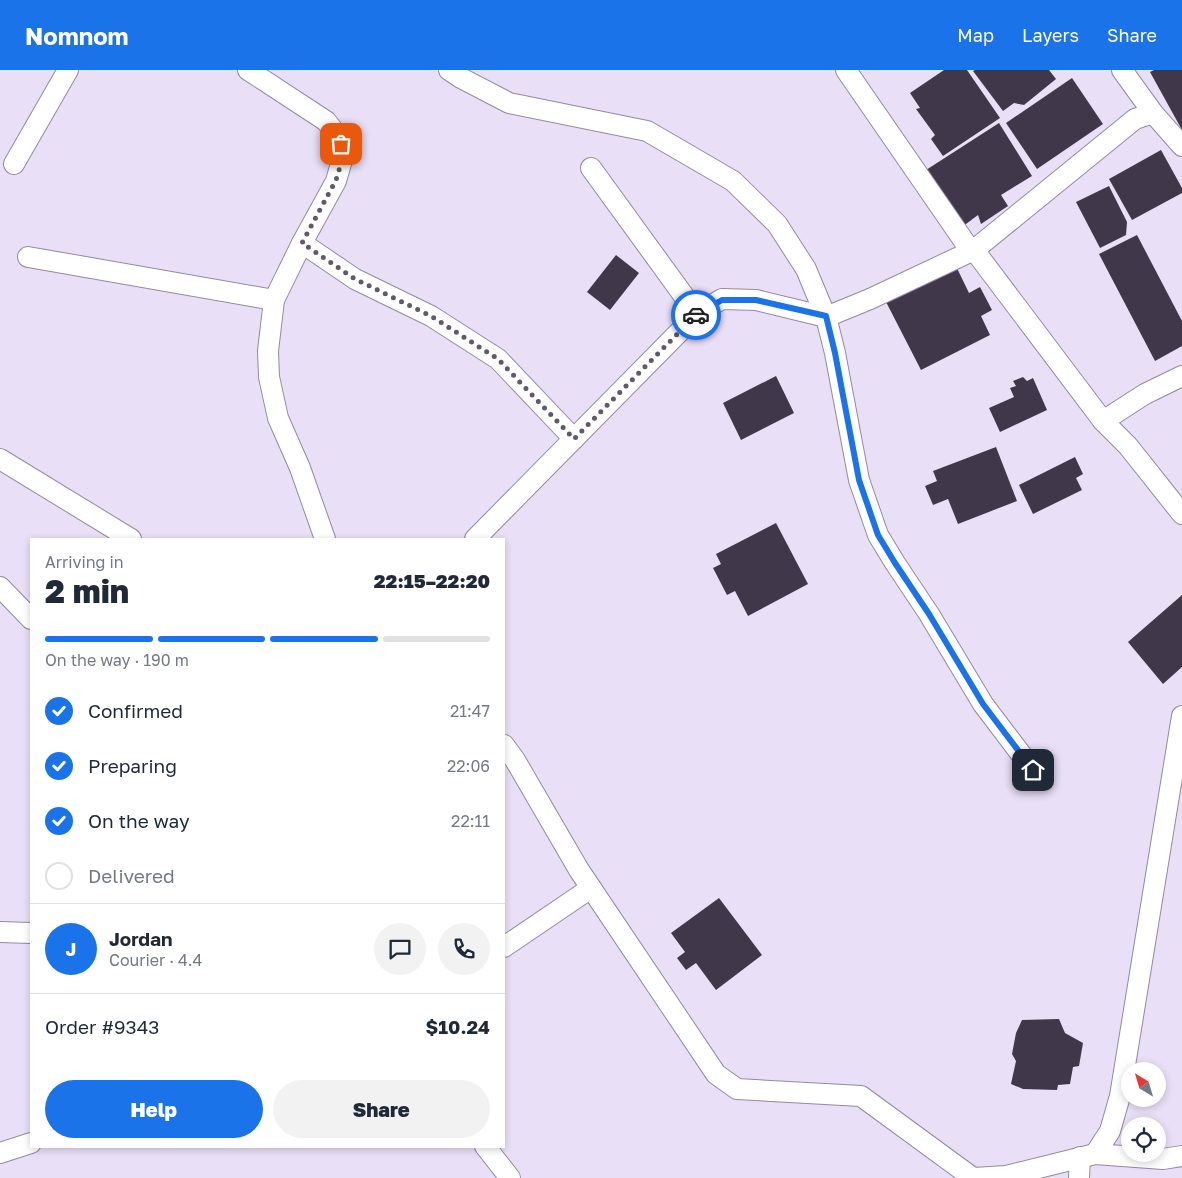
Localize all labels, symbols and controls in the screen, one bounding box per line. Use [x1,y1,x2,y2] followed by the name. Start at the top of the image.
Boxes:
[25,21,129,50] text: Nomnom
[957,24,994,46] text: Map
[1022,24,1079,46] text: Layers
[1107,24,1157,46] text: Share
[320,123,362,165] pin
[327,130,355,158] icon: bag
[671,290,721,340] courier
[682,301,710,329] icon: car
[45,552,124,572] text: Arriving in
[374,569,490,592] text: 22:15–22:20
[45,572,129,610] text: 2 min
[45,650,189,670] text: On the way · 190 m
[45,697,73,725] icon: check
[88,699,183,722] text: Confirmed
[450,701,490,721] text: 21:47
[1012,749,1054,791] pin
[45,752,73,780] icon: check
[88,754,177,777] text: Preparing
[447,756,490,776] text: 22:06
[1019,756,1047,784] icon: home
[45,807,73,835] icon: check
[88,809,190,832] text: On the way
[451,811,490,831] text: 22:11
[88,864,175,887] text: Delivered
[374,923,426,975] button: chat
[438,923,490,975] button: phone
[109,927,173,950] text: Jordan
[66,937,76,960] text: J
[109,950,202,970] text: Courier · 4.4
[45,1015,159,1038] text: Order #9343
[426,1015,490,1038] text: $10.24
[1121,1062,1166,1108] north arrow
[1121,1062,1166,1162] map controls
[45,1080,263,1138] button: Help
[273,1080,490,1138] button: Share
[1121,1117,1166,1162] button: locate

